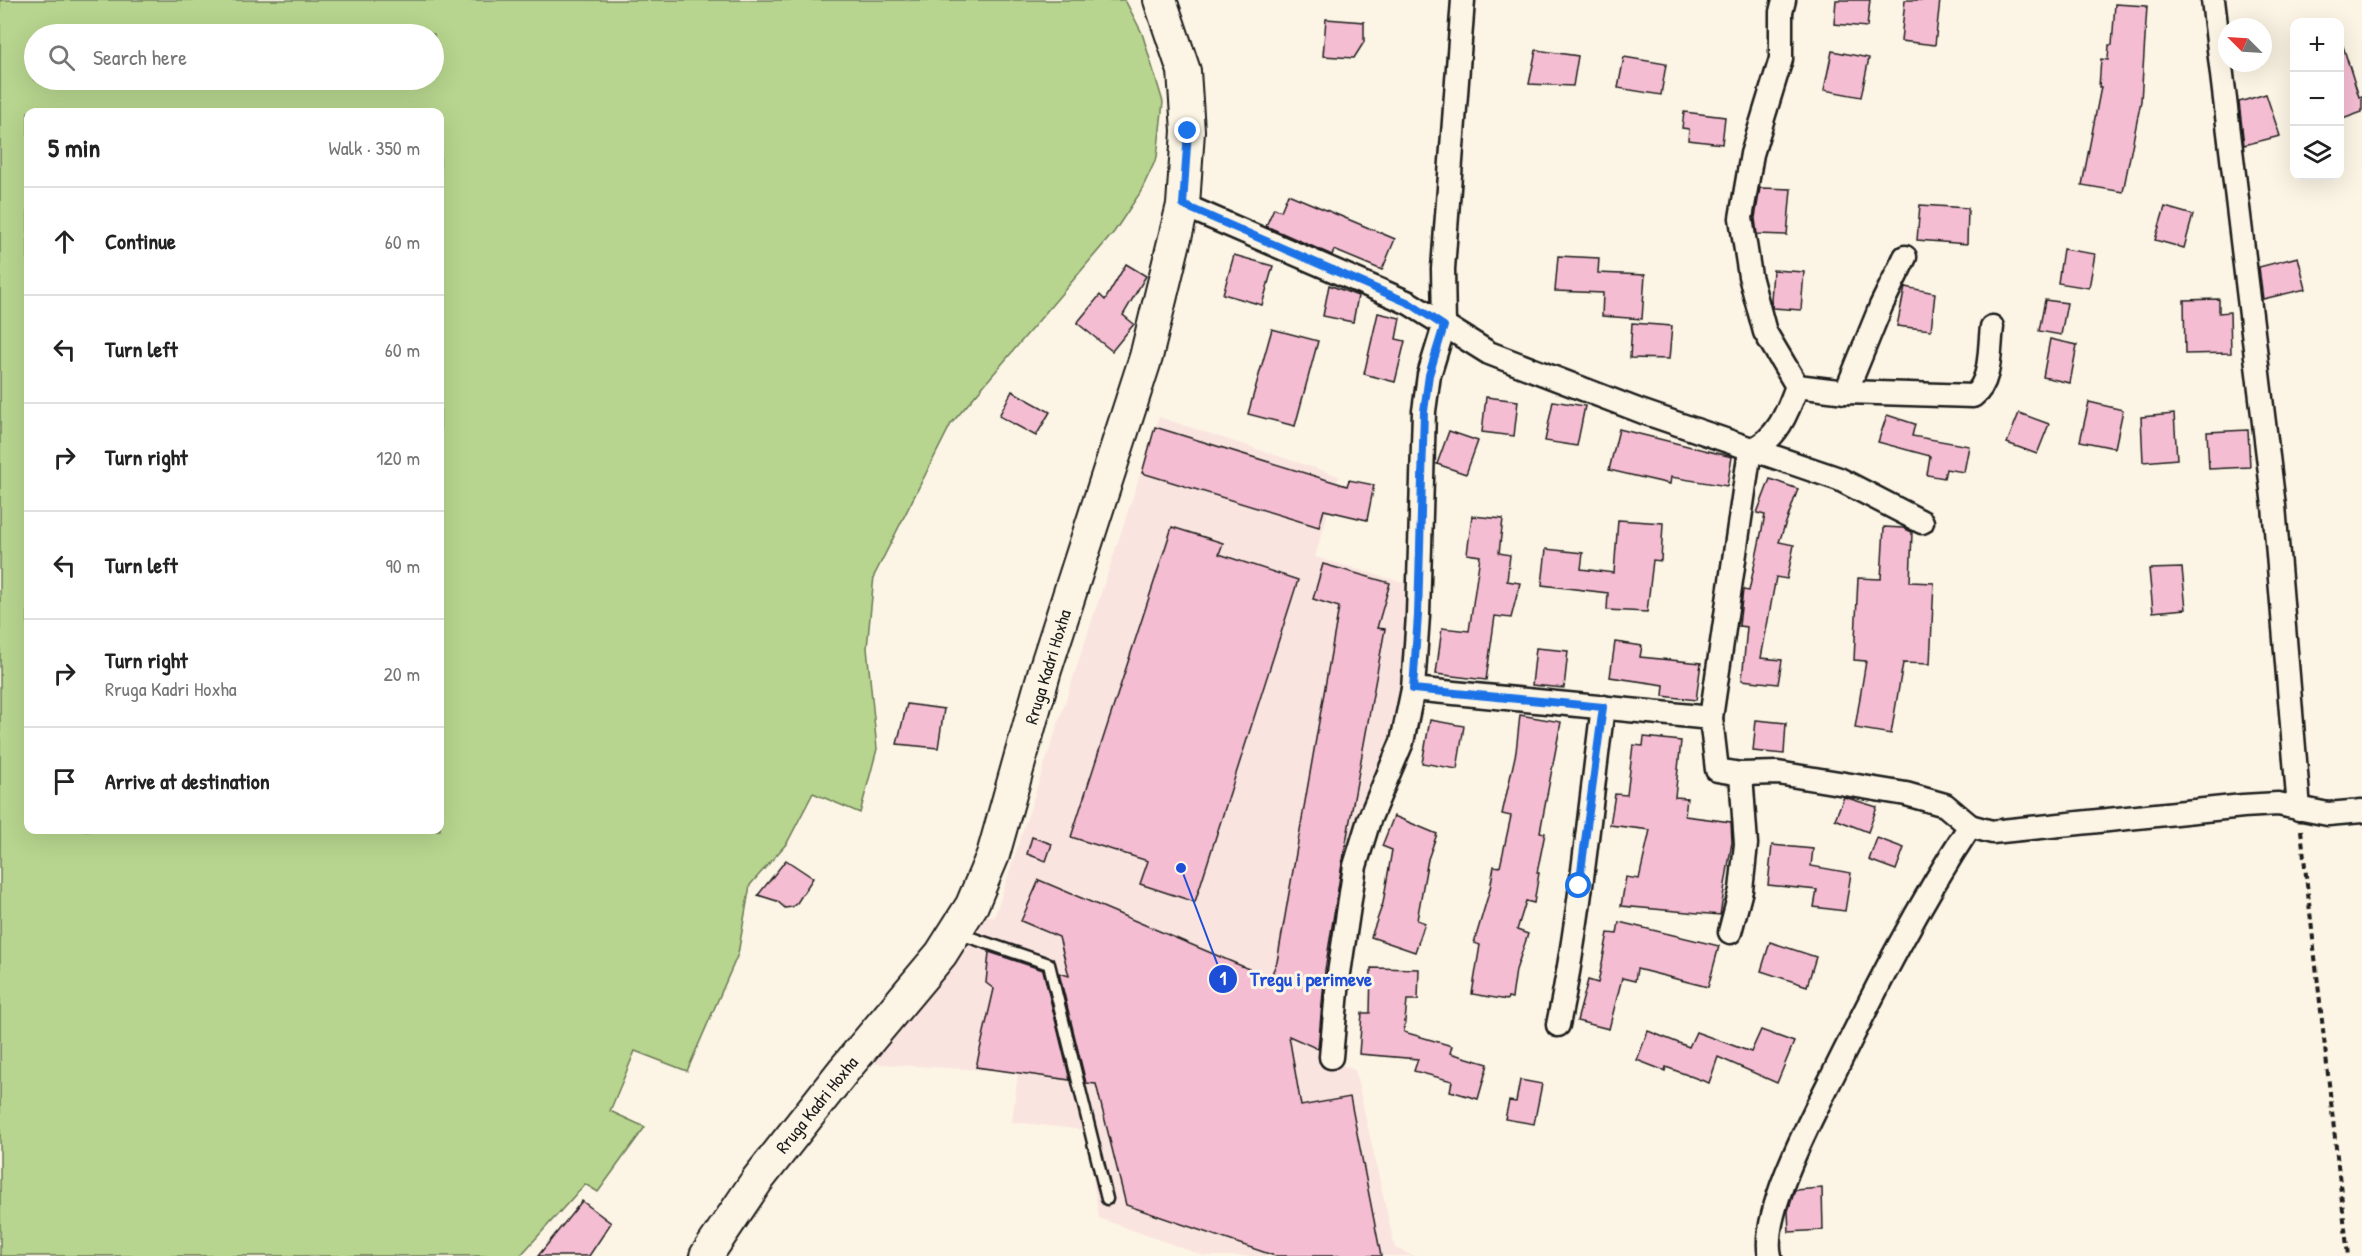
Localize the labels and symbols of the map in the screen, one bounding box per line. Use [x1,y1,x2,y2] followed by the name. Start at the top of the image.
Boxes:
[2218,18,2272,72] north arrow
[1174,117,1200,143] route end
[1018,607,1077,727] street label: Rruga Kadri Hoxha
[1565,872,1591,898] route start
[1208,960,1384,998] callout: Tregu i perimeve
[1249,965,1372,993] text: Tregu i perimeve
[1220,966,1227,991] text: 1
[770,1051,864,1159] street label: Rruga Kadri Hoxha

